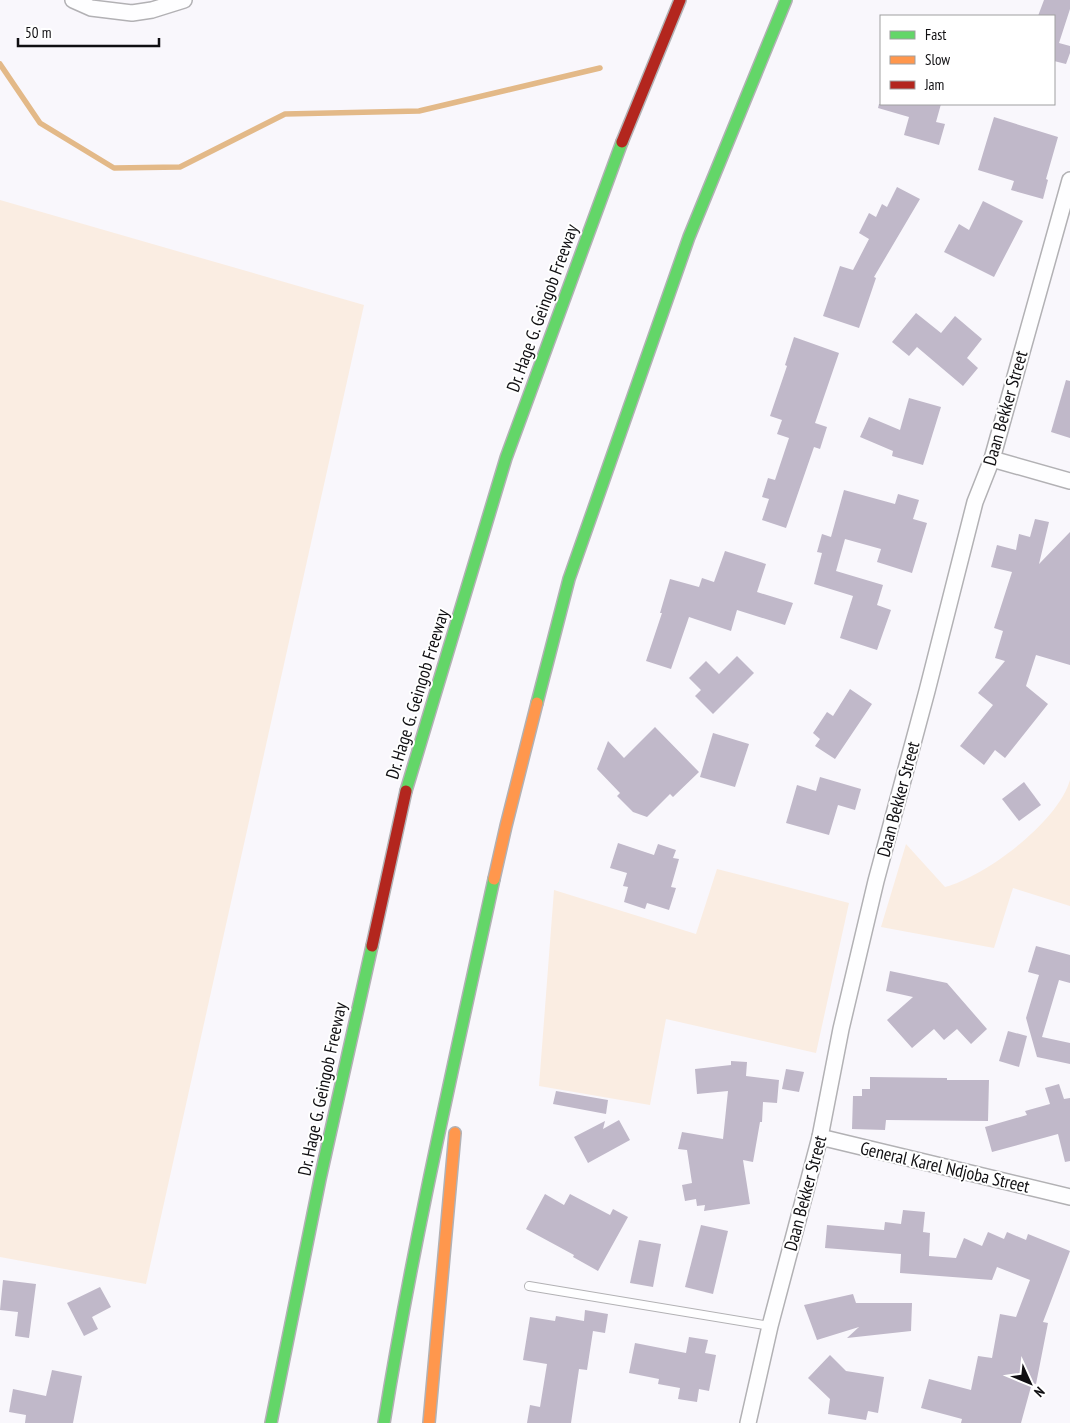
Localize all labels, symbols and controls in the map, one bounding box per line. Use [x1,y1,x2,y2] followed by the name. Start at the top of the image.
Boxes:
[18,15,159,47] scale bar
[880,15,1055,105] legend
[25,23,51,42] text: 50 m
[925,25,946,44] text: Fast
[925,50,950,69] text: Slow
[924,75,944,94] text: Jam
[501,221,583,395] street label: Dr. Hage G. Geingob Freeway
[978,348,1032,468] street label: Daan Bekker Street
[380,606,454,782] street label: Dr. Hage G. Geingob Freeway
[872,739,924,859] street label: Daan Bekker Street
[292,1000,352,1178] street label: Dr. Hage G. Geingob Freeway
[779,1133,831,1253] street label: Daan Bekker Street
[858,1136,1032,1198] street label: General Karel Ndjoba Street
[1005,1358,1055,1408] north arrow
[1030,1383,1048,1401] text: N

